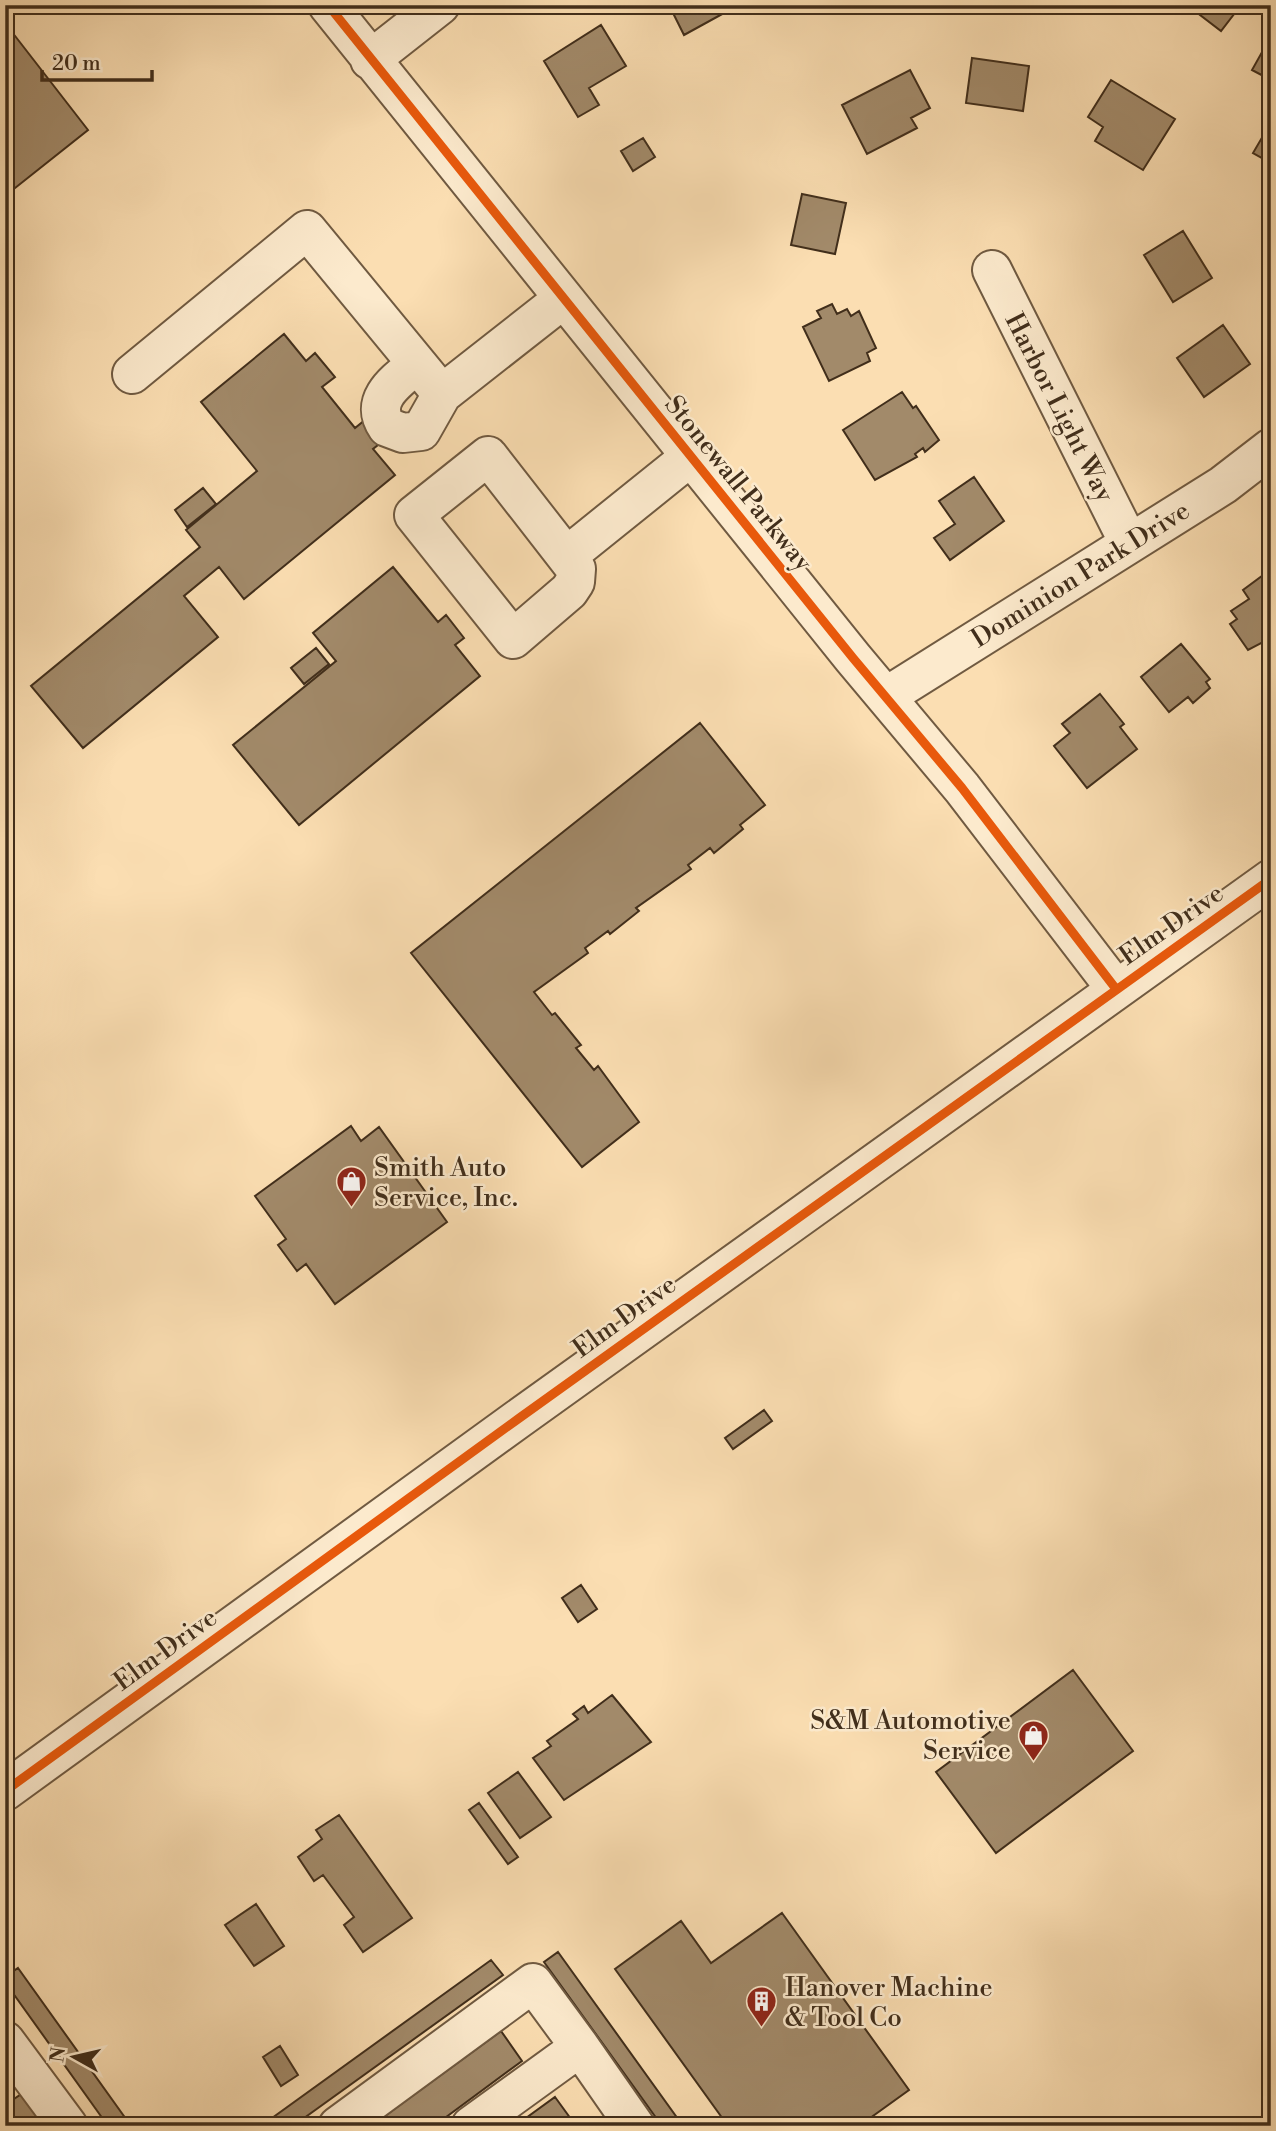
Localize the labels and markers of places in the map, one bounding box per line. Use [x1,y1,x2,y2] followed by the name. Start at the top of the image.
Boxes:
[374,1152,518,1214] place label: Smith Auto Service, Inc.
[334,1165,368,1209] shop icon: Smith Auto Service, Inc.
[810,1705,1011,1767] place label: S&M Automotive Service
[1017,1718,1051,1762] shop icon: S&M Automotive Service
[785,1972,993,2034] place label: Hanover Machine & Tool Co
[745,1985,779,2029] building icon: Hanover Machine & Tool Co

